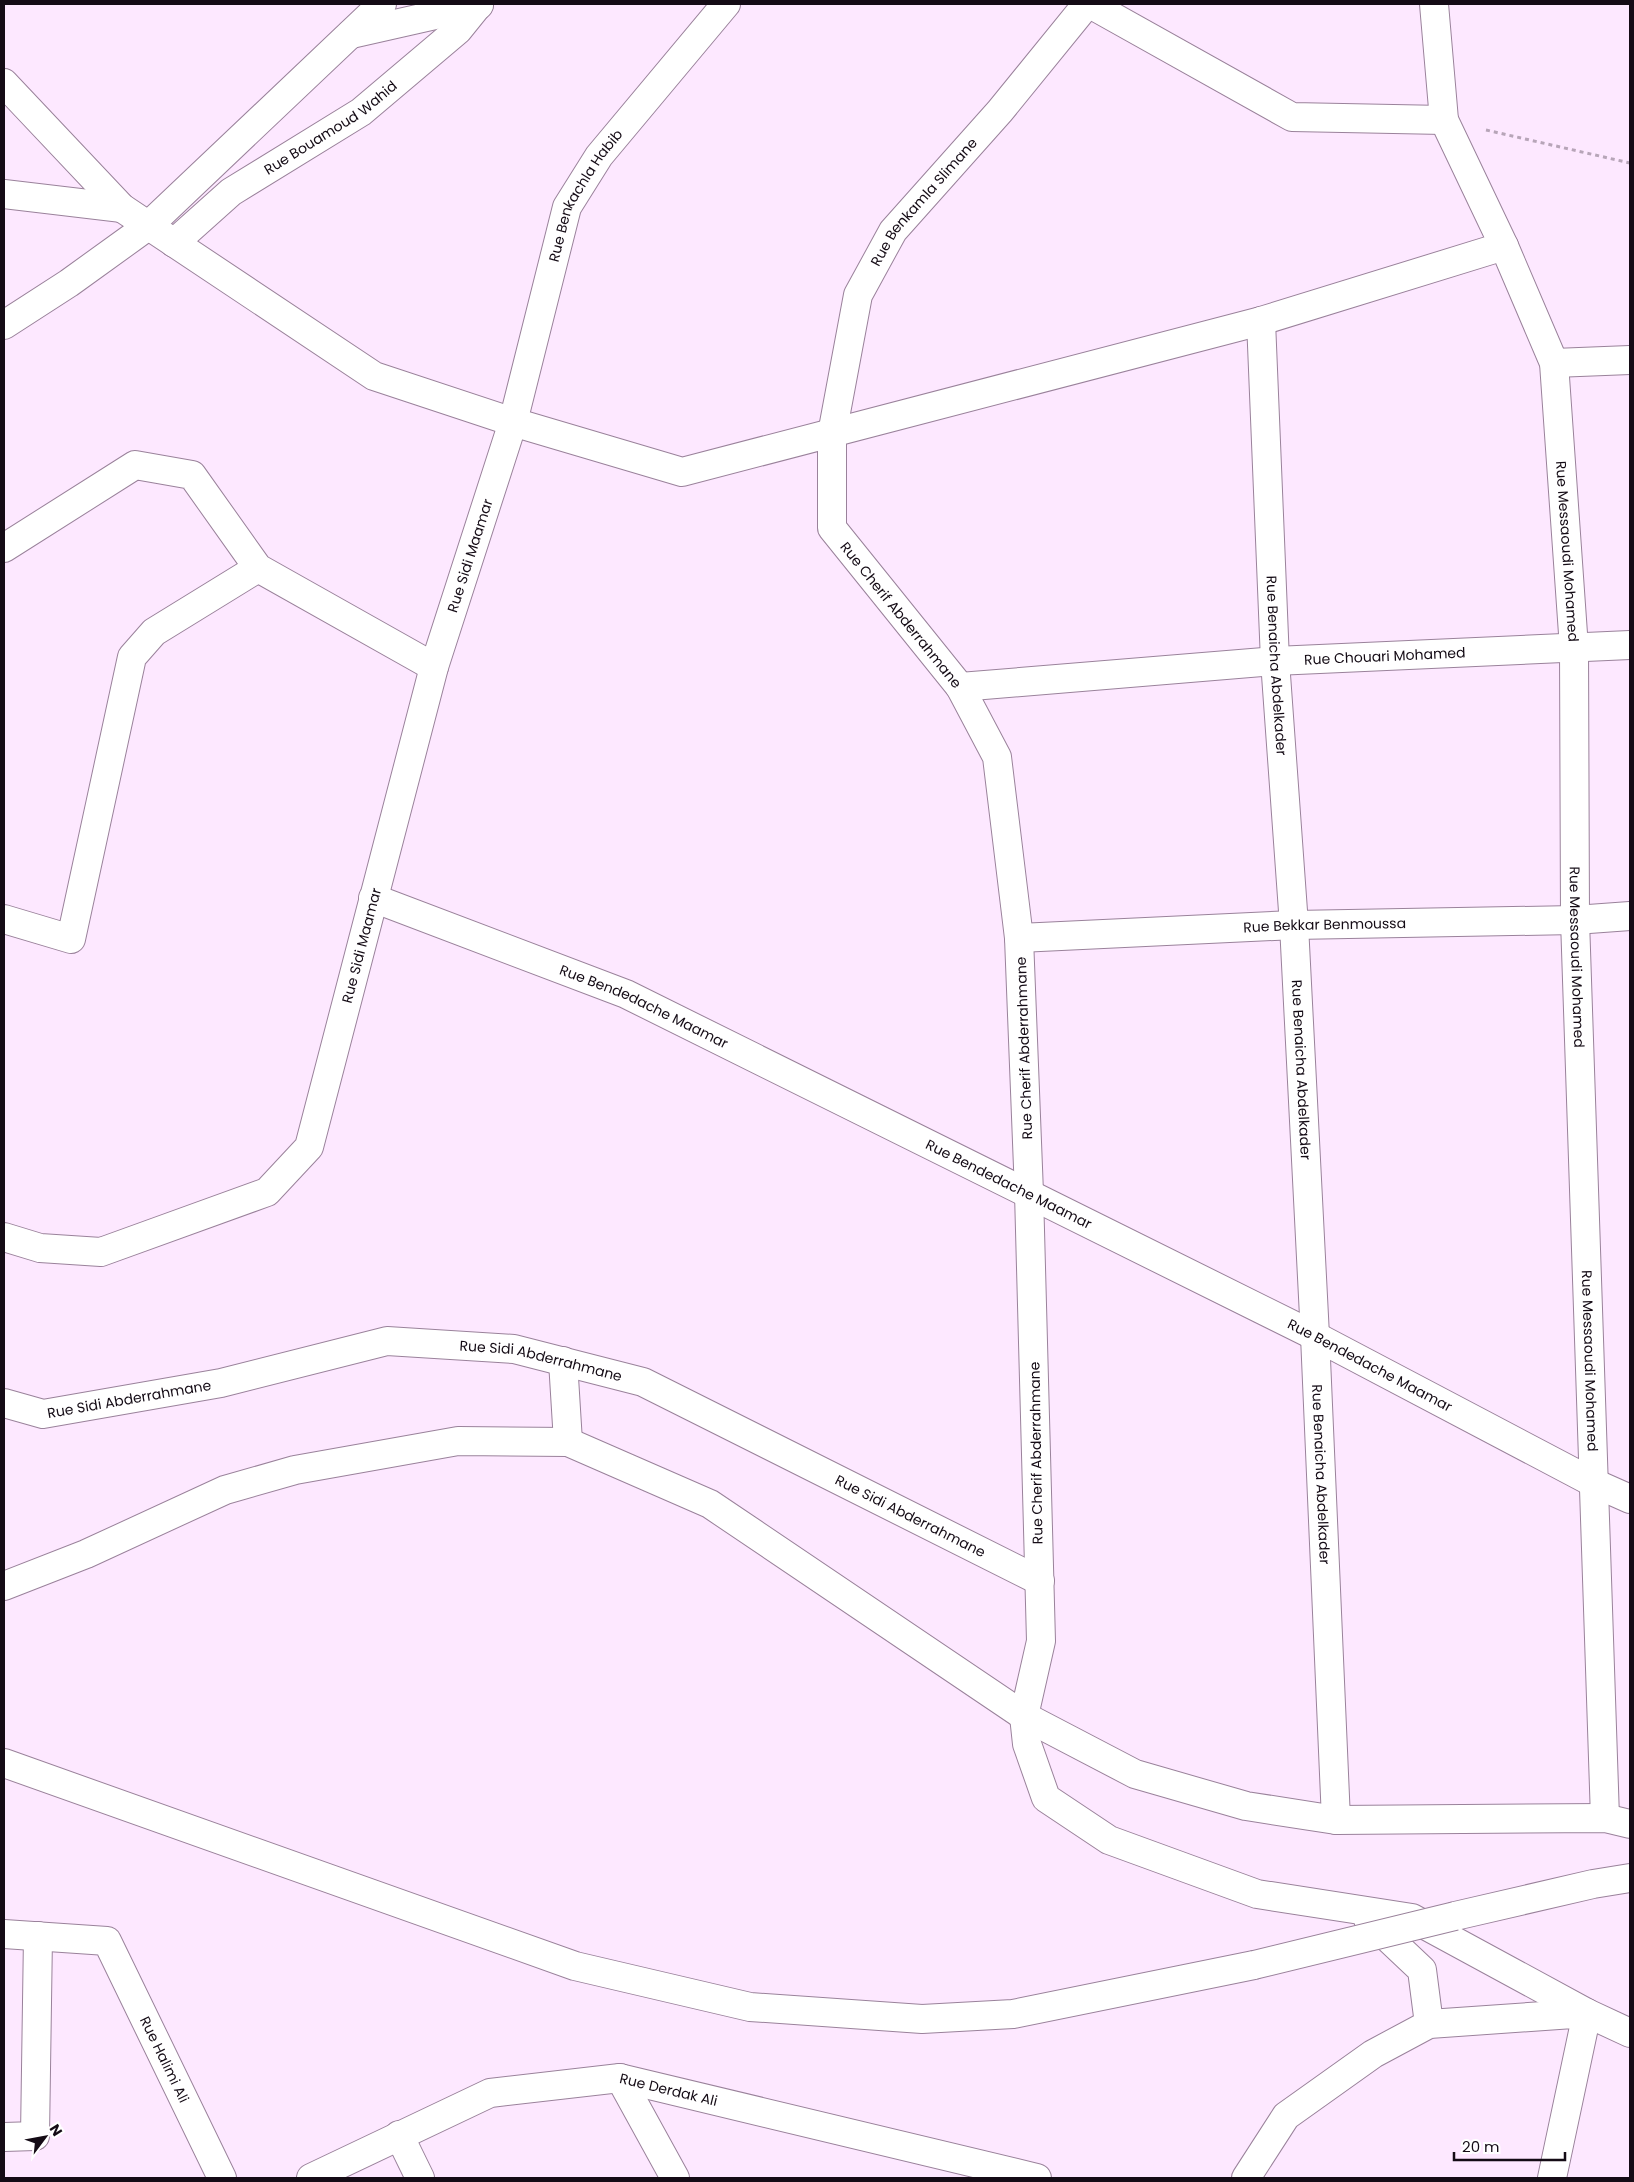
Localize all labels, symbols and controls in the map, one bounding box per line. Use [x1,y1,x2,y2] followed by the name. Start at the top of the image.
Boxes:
[260,76,401,179] street label: Rue Bouamoud Wahid
[544,125,627,264] street label: Rue Benkachla Habib
[866,133,982,270] street label: Rue Benkamla Slimane
[1551,460,1584,643] street label: Rue Messaoudi Mohamed
[442,496,498,615] street label: Rue Sidi Maamar
[836,538,966,693] street label: Rue Cherif Abderrahmane
[1261,575,1292,756] street label: Rue Benaicha Abdelkader
[1304,642,1466,670] street label: Rue Chouari Mohamed
[1565,866,1589,1048] street label: Rue Messaoudi Mohamed
[337,886,386,1005] street label: Rue Sidi Maamar
[1243,913,1406,937] street label: Rue Bekkar Benmoussa
[1011,956,1037,1140] street label: Rue Cherif Abderrahmane
[557,960,732,1053] street label: Rue Bendedache Maamar
[1287,979,1316,1160] street label: Rue Benaicha Abdelkader
[922,1134,1095,1234] street label: Rue Bendedache Maamar
[1577,1270,1603,1452] street label: Rue Messaoudi Mohamed
[1284,1314,1456,1417] street label: Rue Bendedache Maamar
[459,1336,625,1386] street label: Rue Sidi Abderrahmane
[1024,1361,1048,1545] street label: Rue Cherif Abderrahmane
[46,1375,213,1423] street label: Rue Sidi Abderrahmane
[1307,1384,1335,1565] street label: Rue Benaicha Abdelkader
[832,1470,989,1562] street label: Rue Sidi Abderrahmane
[135,2013,194,2106] street label: Rue Halimi Ali
[618,2068,720,2111] street label: Rue Derdak Ali
[20,2112,70,2162] north arrow
[45,2120,67,2140] text: N
[1454,2130,1565,2162] scale bar
[1462,2136,1500,2157] text: 20 m

